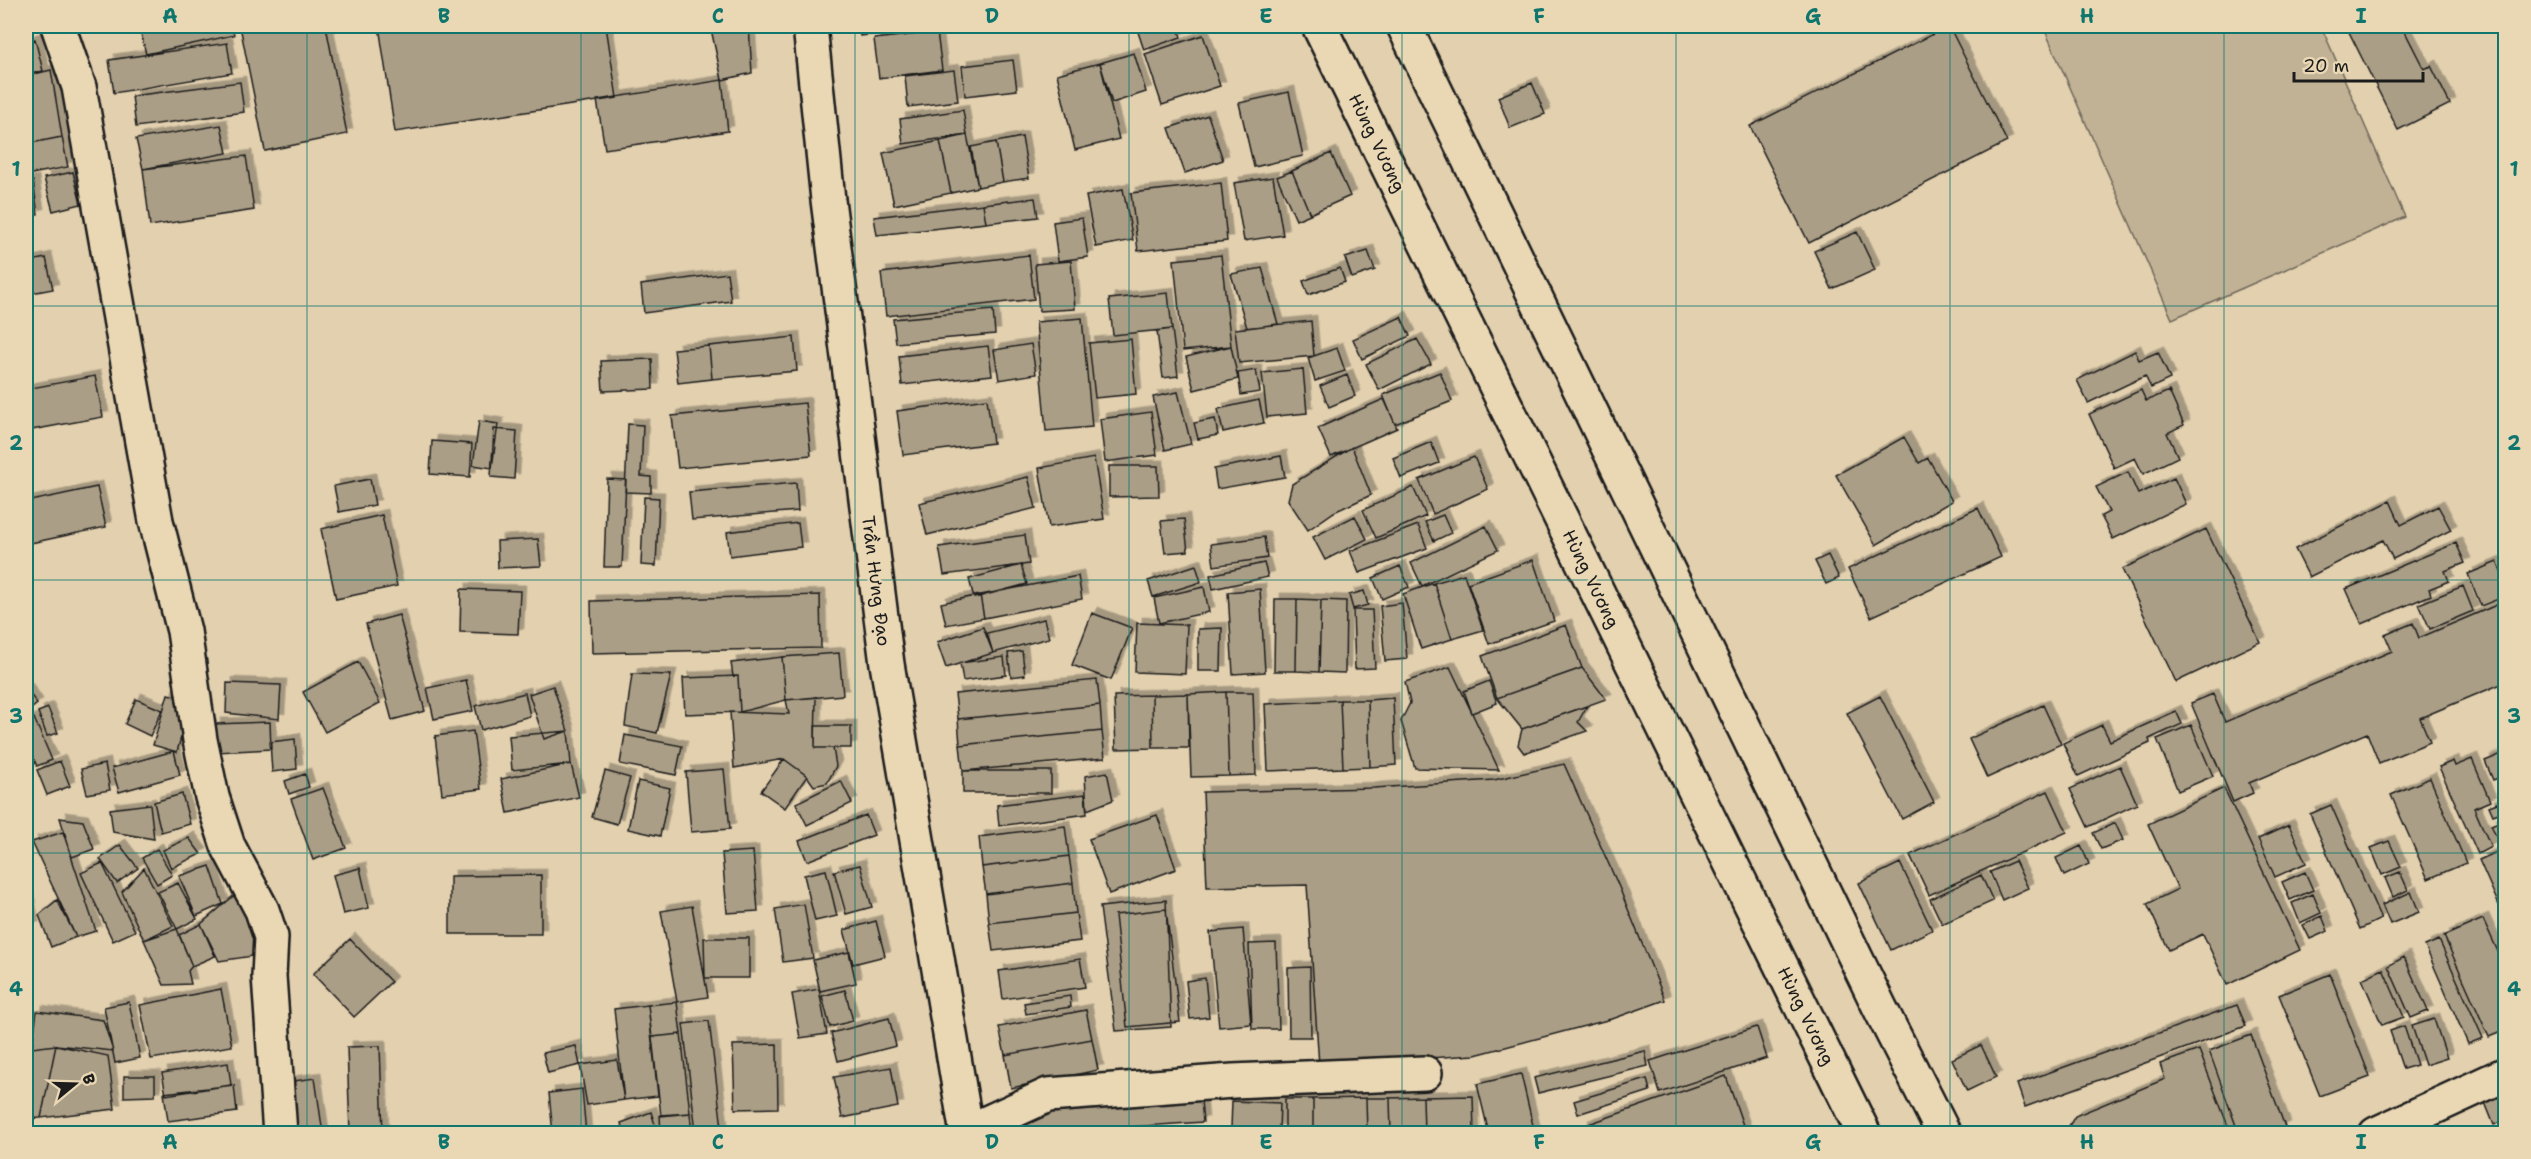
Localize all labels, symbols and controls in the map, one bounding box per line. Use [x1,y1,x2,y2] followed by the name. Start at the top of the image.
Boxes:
[162,3,178,29] text: A
[438,3,450,29] text: B
[712,3,724,29] text: C
[985,3,999,29] text: D
[1259,3,1273,29] text: E
[1533,3,1545,29] text: F
[1805,3,1821,29] text: G
[2080,3,2094,29] text: H
[2355,3,2367,29] text: I
[2294,45,2423,83] scale bar
[2303,54,2349,78] text: 20 m
[1343,90,1411,196] street label: Hùng Vương
[11,156,21,182] text: 1
[2509,156,2519,182] text: 1
[9,430,23,456] text: 2
[2507,430,2521,456] text: 2
[856,514,896,648] street label: Trần Hưng Đạo
[1557,526,1625,632] street label: Hùng Vương
[9,703,23,729] text: 3
[2507,703,2521,729] text: 3
[1772,963,1840,1069] street label: Hùng Vương
[9,976,23,1002] text: 4
[2507,976,2521,1002] text: 4
[45,1054,105,1114] north arrow
[77,1071,100,1087] text: B
[162,1129,178,1155] text: A
[438,1129,450,1155] text: B
[712,1129,724,1155] text: C
[985,1129,999,1155] text: D
[1259,1129,1273,1155] text: E
[1533,1129,1545,1155] text: F
[1805,1129,1821,1155] text: G
[2080,1129,2094,1155] text: H
[2355,1129,2367,1155] text: I

